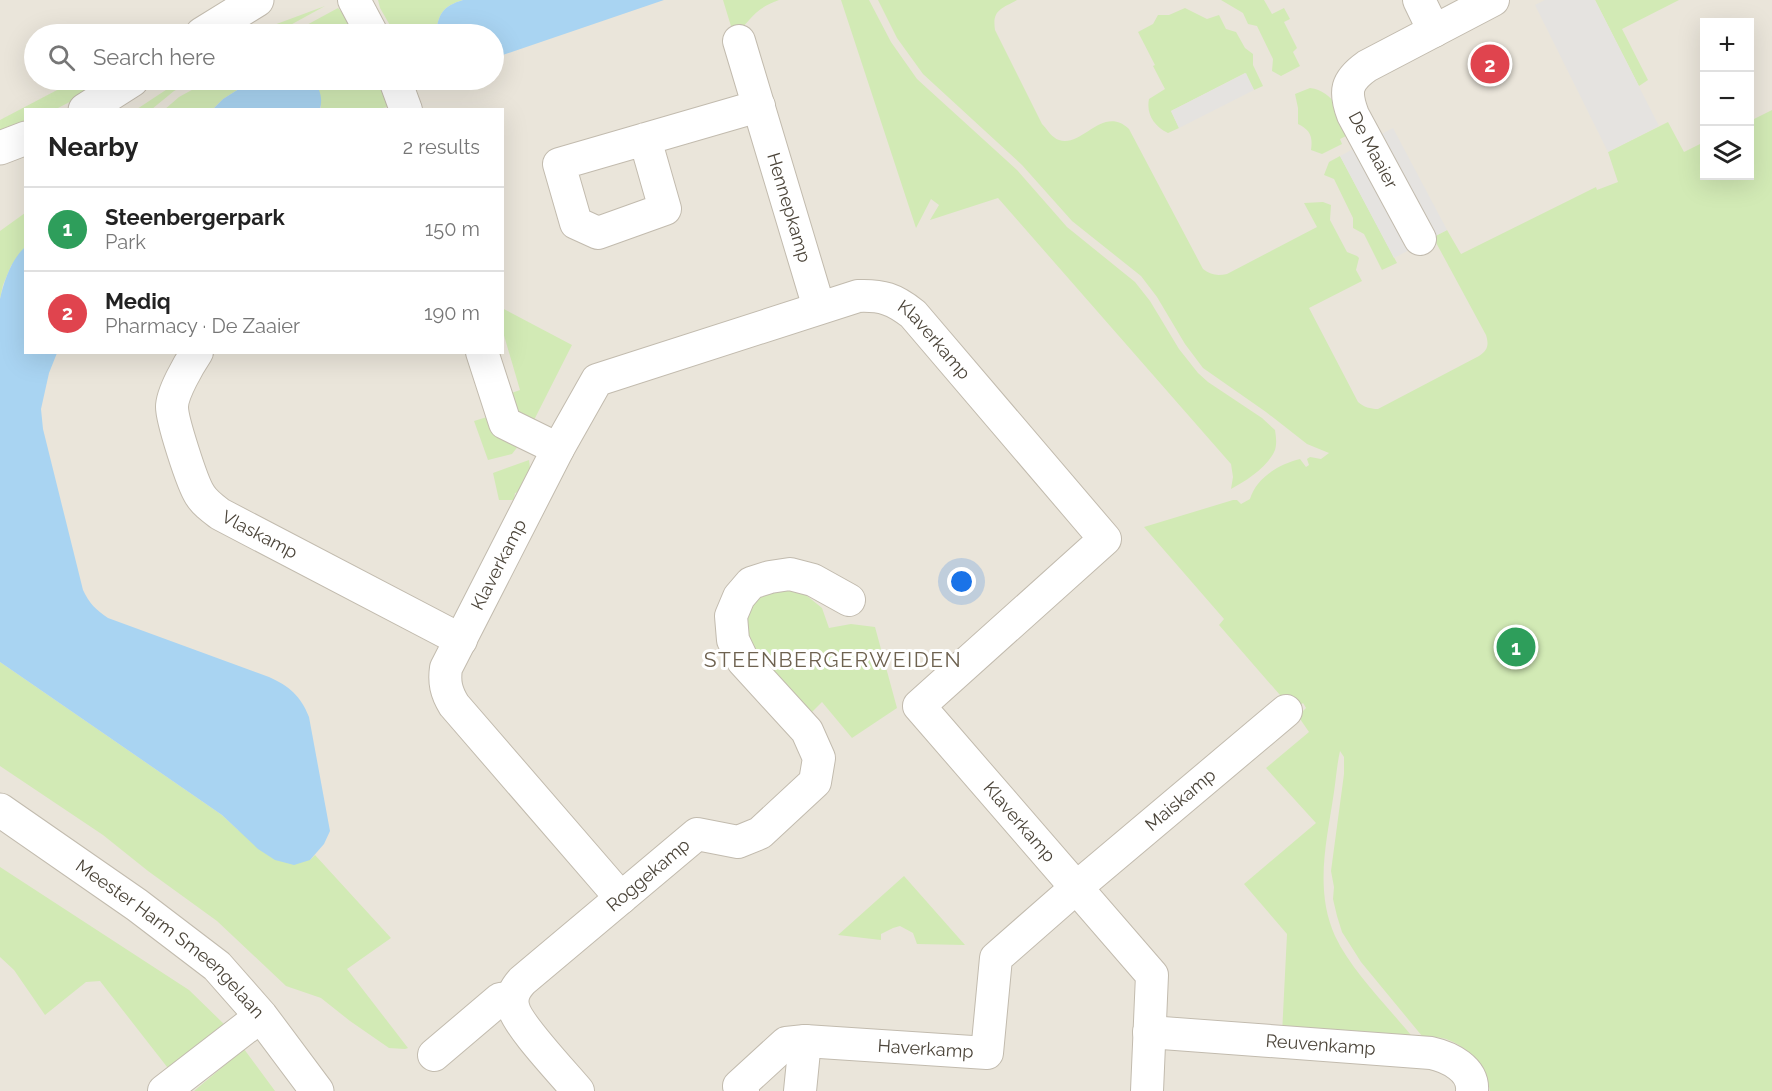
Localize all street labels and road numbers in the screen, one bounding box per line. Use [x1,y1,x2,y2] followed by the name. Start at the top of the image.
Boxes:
[1344,108,1403,192] street label: De Maaier
[763,150,816,265] street label: Hennepkamp
[894,295,975,383] street label: Klaverkamp
[218,506,301,563] street label: Vlaskamp
[466,516,530,613] street label: Klaverkamp
[1141,764,1219,835] street label: Maiskamp
[979,777,1060,866] street label: Klaverkamp
[602,834,694,915] street label: Roggekamp
[72,855,269,1022] street label: Meester Harm Smeengelaan
[1265,1030,1376,1059] street label: Reuvenkamp
[877,1035,974,1062] street label: Haverkamp

